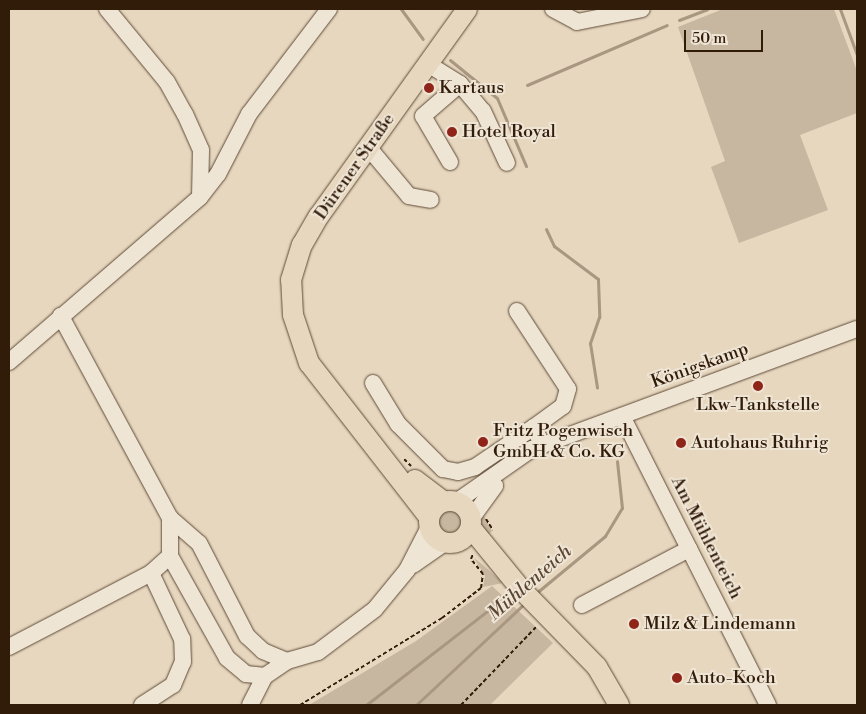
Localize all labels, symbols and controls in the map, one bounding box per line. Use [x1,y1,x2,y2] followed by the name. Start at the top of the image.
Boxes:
[686,20,765,52] scale bar
[692,29,726,48] text: 50 m
[439,77,504,99] place label: Kartaus
[423,82,435,94] marker: Kartaus
[310,110,400,224] street label: Dürener Straße
[462,121,556,143] place label: Hotel Royal
[446,126,458,138] marker: Hotel Royal
[648,338,752,394] street label: Königskamp
[752,380,764,392] marker: Lkw-Tankstelle
[696,394,820,416] place label: Lkw-Tankstelle
[493,421,633,464] place label: Fritz Pogenwisch GmbH & Co. KG
[691,432,828,454] place label: Autohaus Ruhrig
[477,436,489,448] marker: Fritz Pogenwisch GmbH & Co. KG
[675,437,687,449] marker: Autohaus Ruhrig
[666,473,746,603] street label: Am Mühlenteich
[483,540,577,626] water label: Mühlenteich
[644,613,796,635] place label: Milz & Lindemann
[628,618,640,630] marker: Milz & Lindemann
[687,667,776,689] place label: Auto-Koch
[671,672,683,684] marker: Auto-Koch

